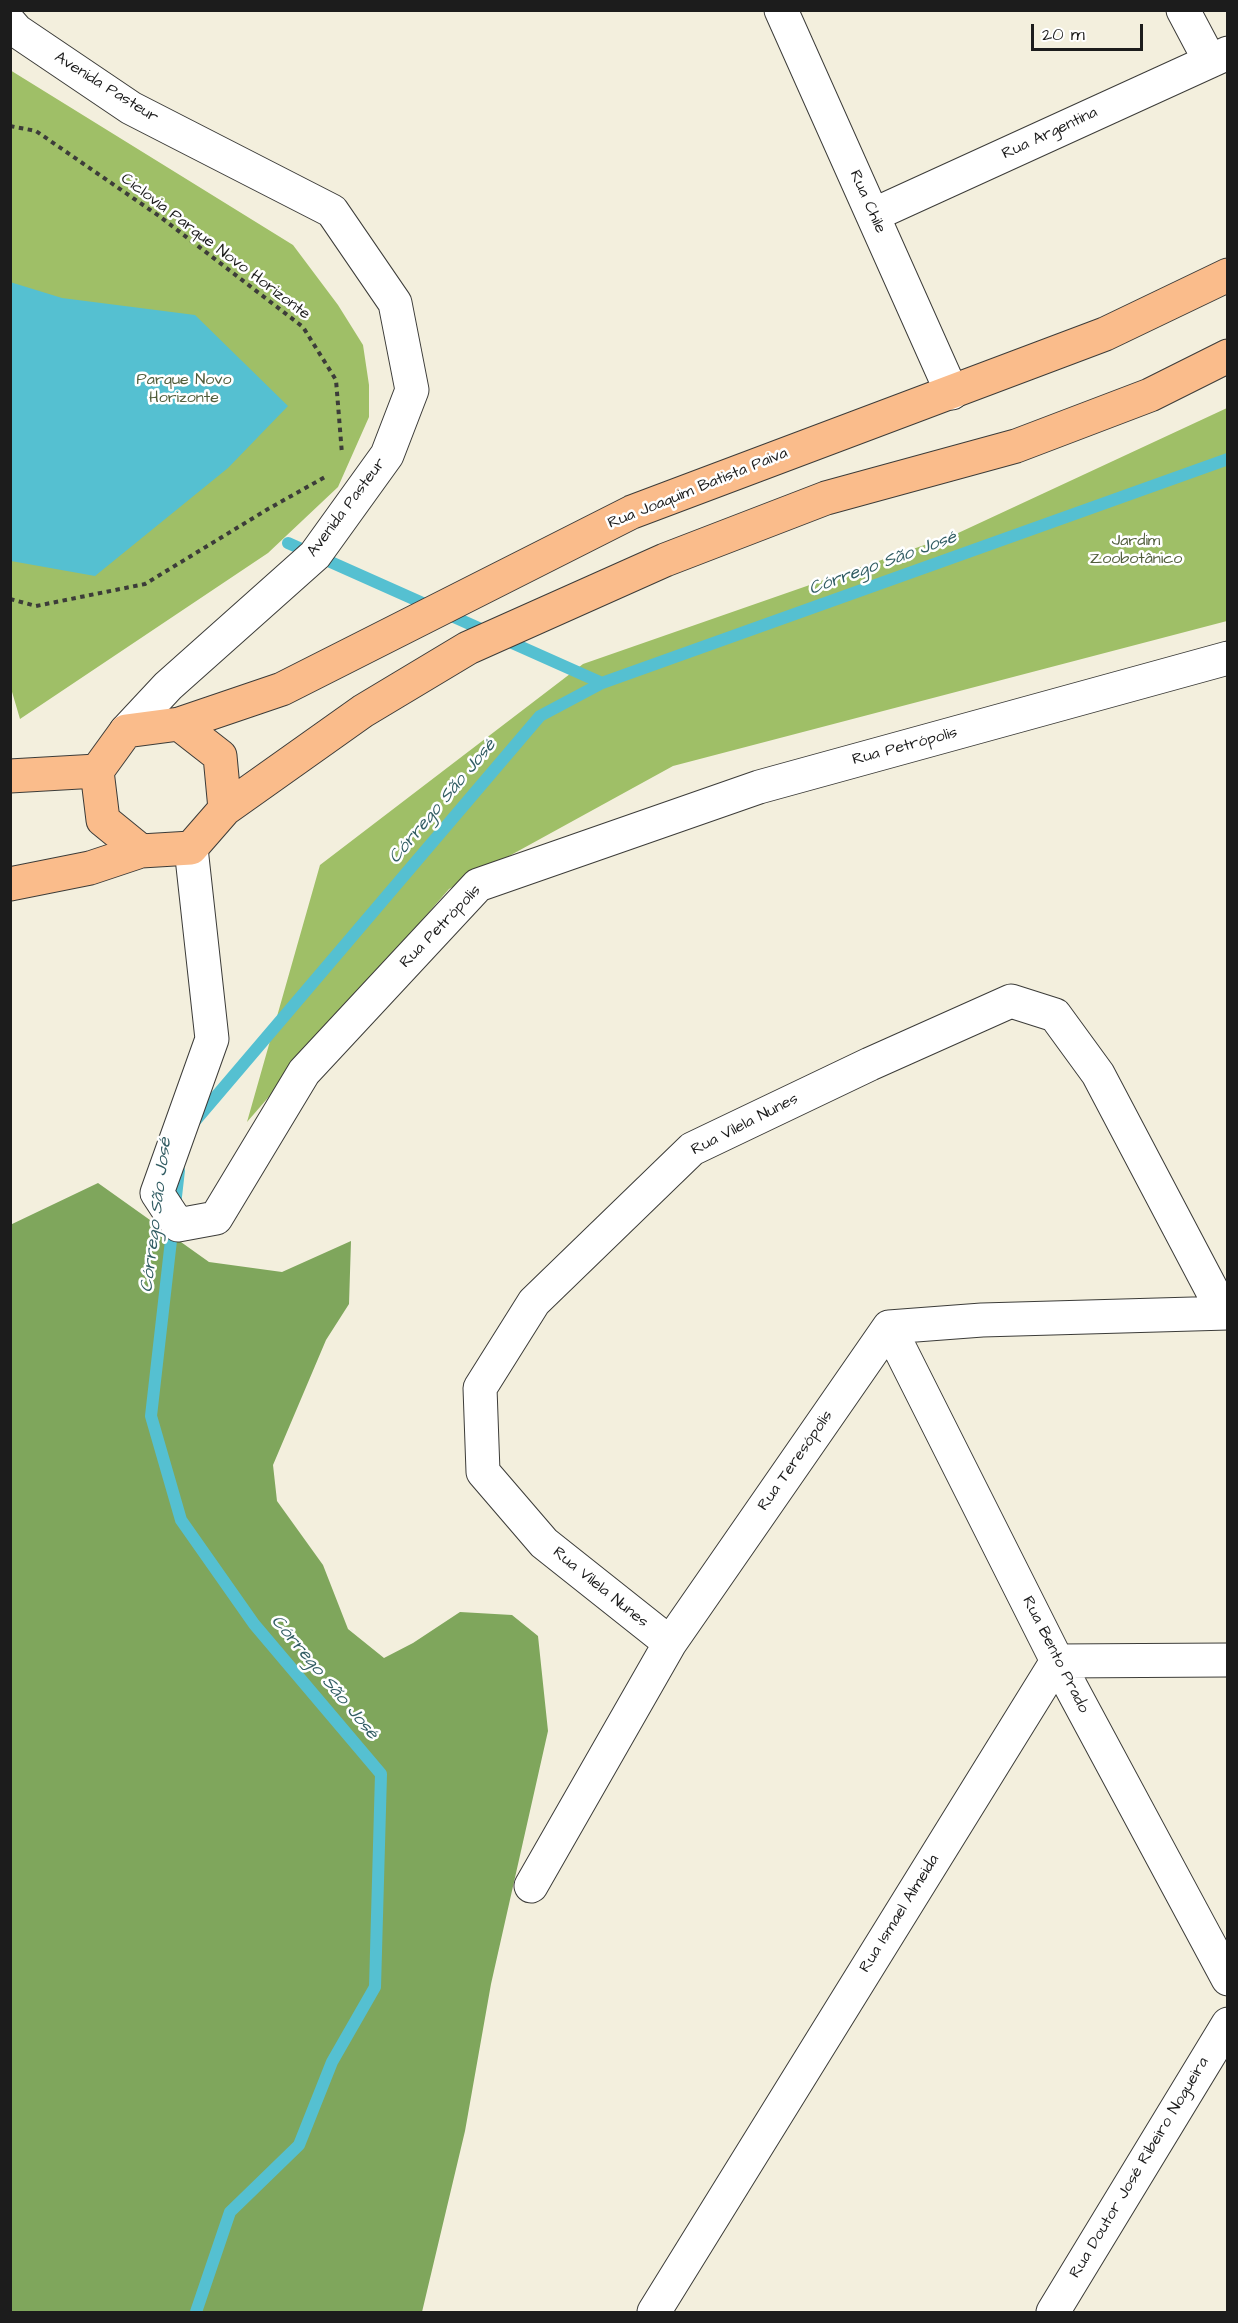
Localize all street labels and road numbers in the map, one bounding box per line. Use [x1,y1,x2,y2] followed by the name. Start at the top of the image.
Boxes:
[51,48,161,128] street label: Avenida Pasteur
[999,104,1101,164] street label: Rua Argentina
[845,168,889,236] street label: Rua Chile
[117,170,313,324] street label: Ciclovia Parque Novo Horizonte
[605,444,791,534] street label: Rua Joaquim Batista Paiva
[304,455,390,561] street label: Avenida Pasteur
[850,724,960,770] street label: Rua Petrópolis
[397,881,485,973] street label: Rua Petrópolis
[688,1090,802,1160] street label: Rua Vilela Nunes
[754,1407,838,1515] street label: Rua Teresópolis
[548,1544,652,1632] street label: Rua Vilela Nunes
[1017,1593,1093,1717] street label: Rua Bento Prado
[856,1852,944,1976] street label: Rua Ismael Almeida
[1066,2054,1214,2282] street label: Rua Doutor José Ribeiro Nogueira

